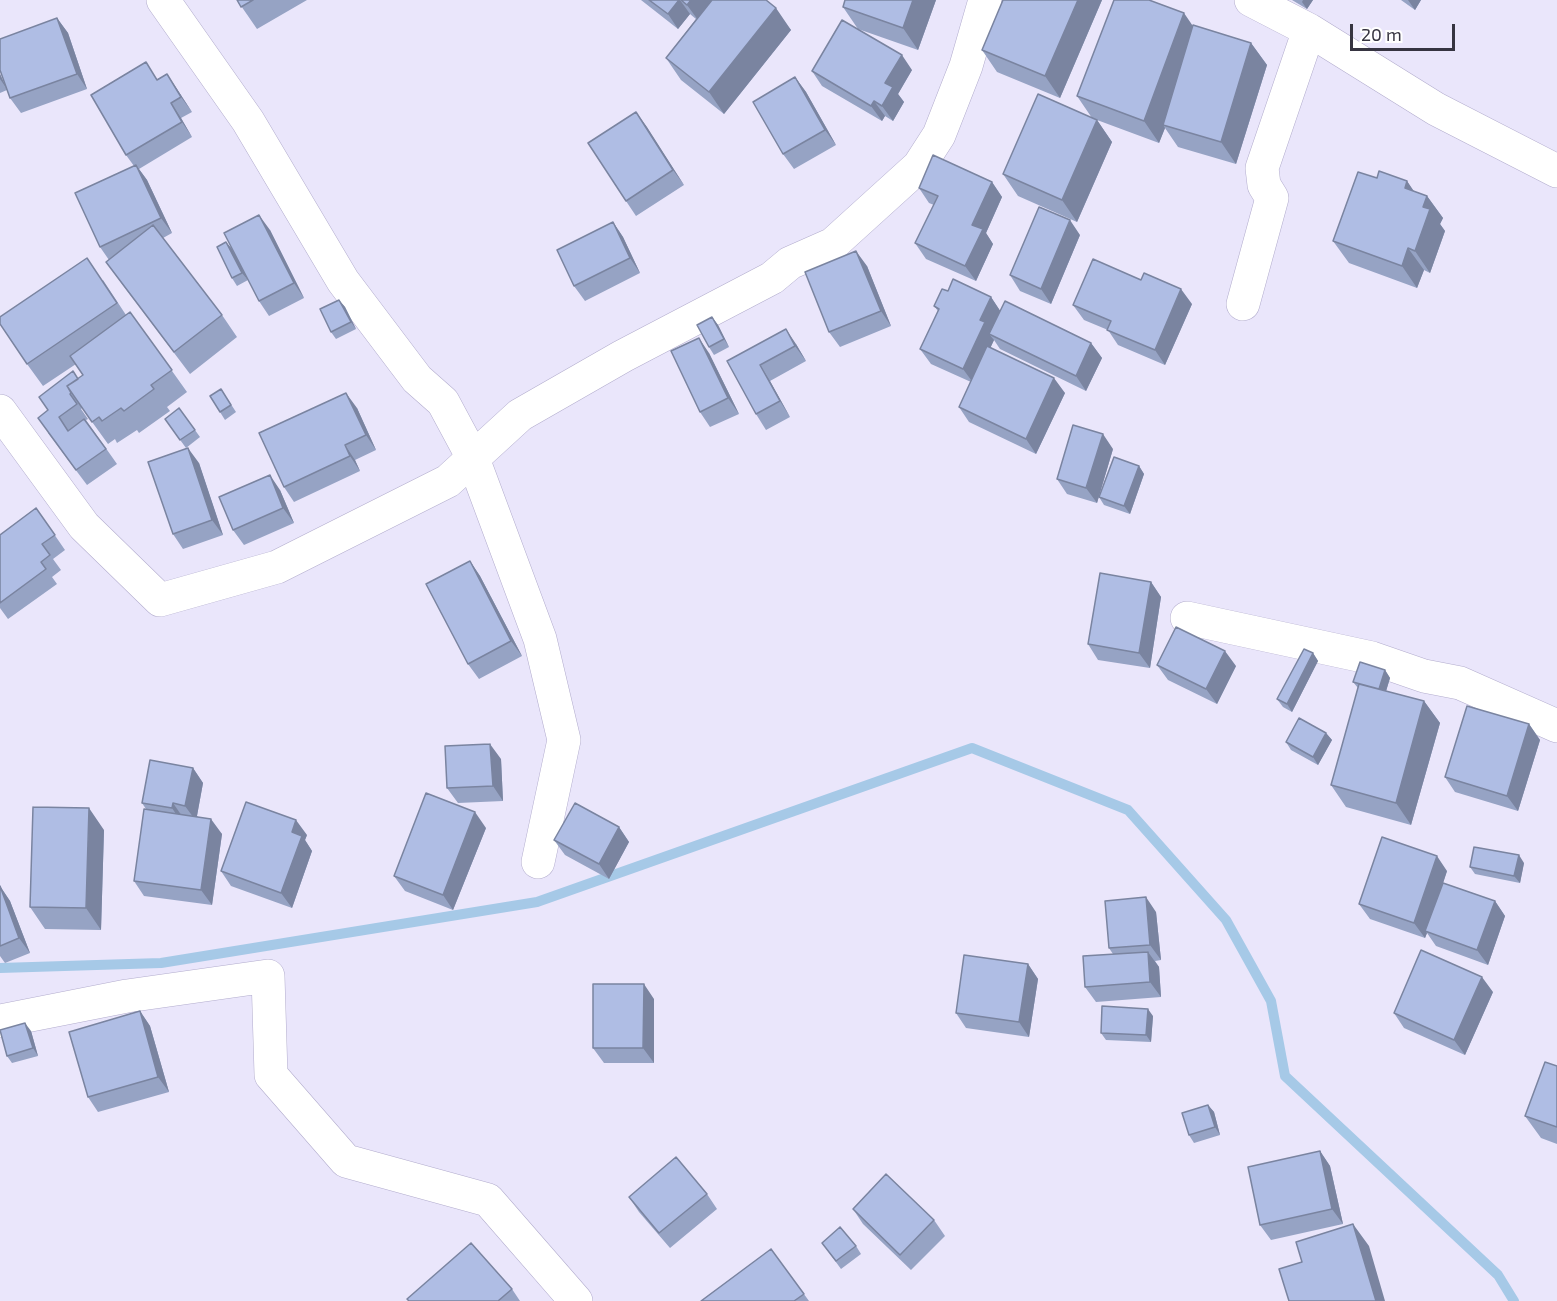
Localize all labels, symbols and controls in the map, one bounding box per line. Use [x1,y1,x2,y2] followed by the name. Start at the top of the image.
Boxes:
[1353,12,1458,50] scale bar
[1361,23,1402,45] text: 20 m

